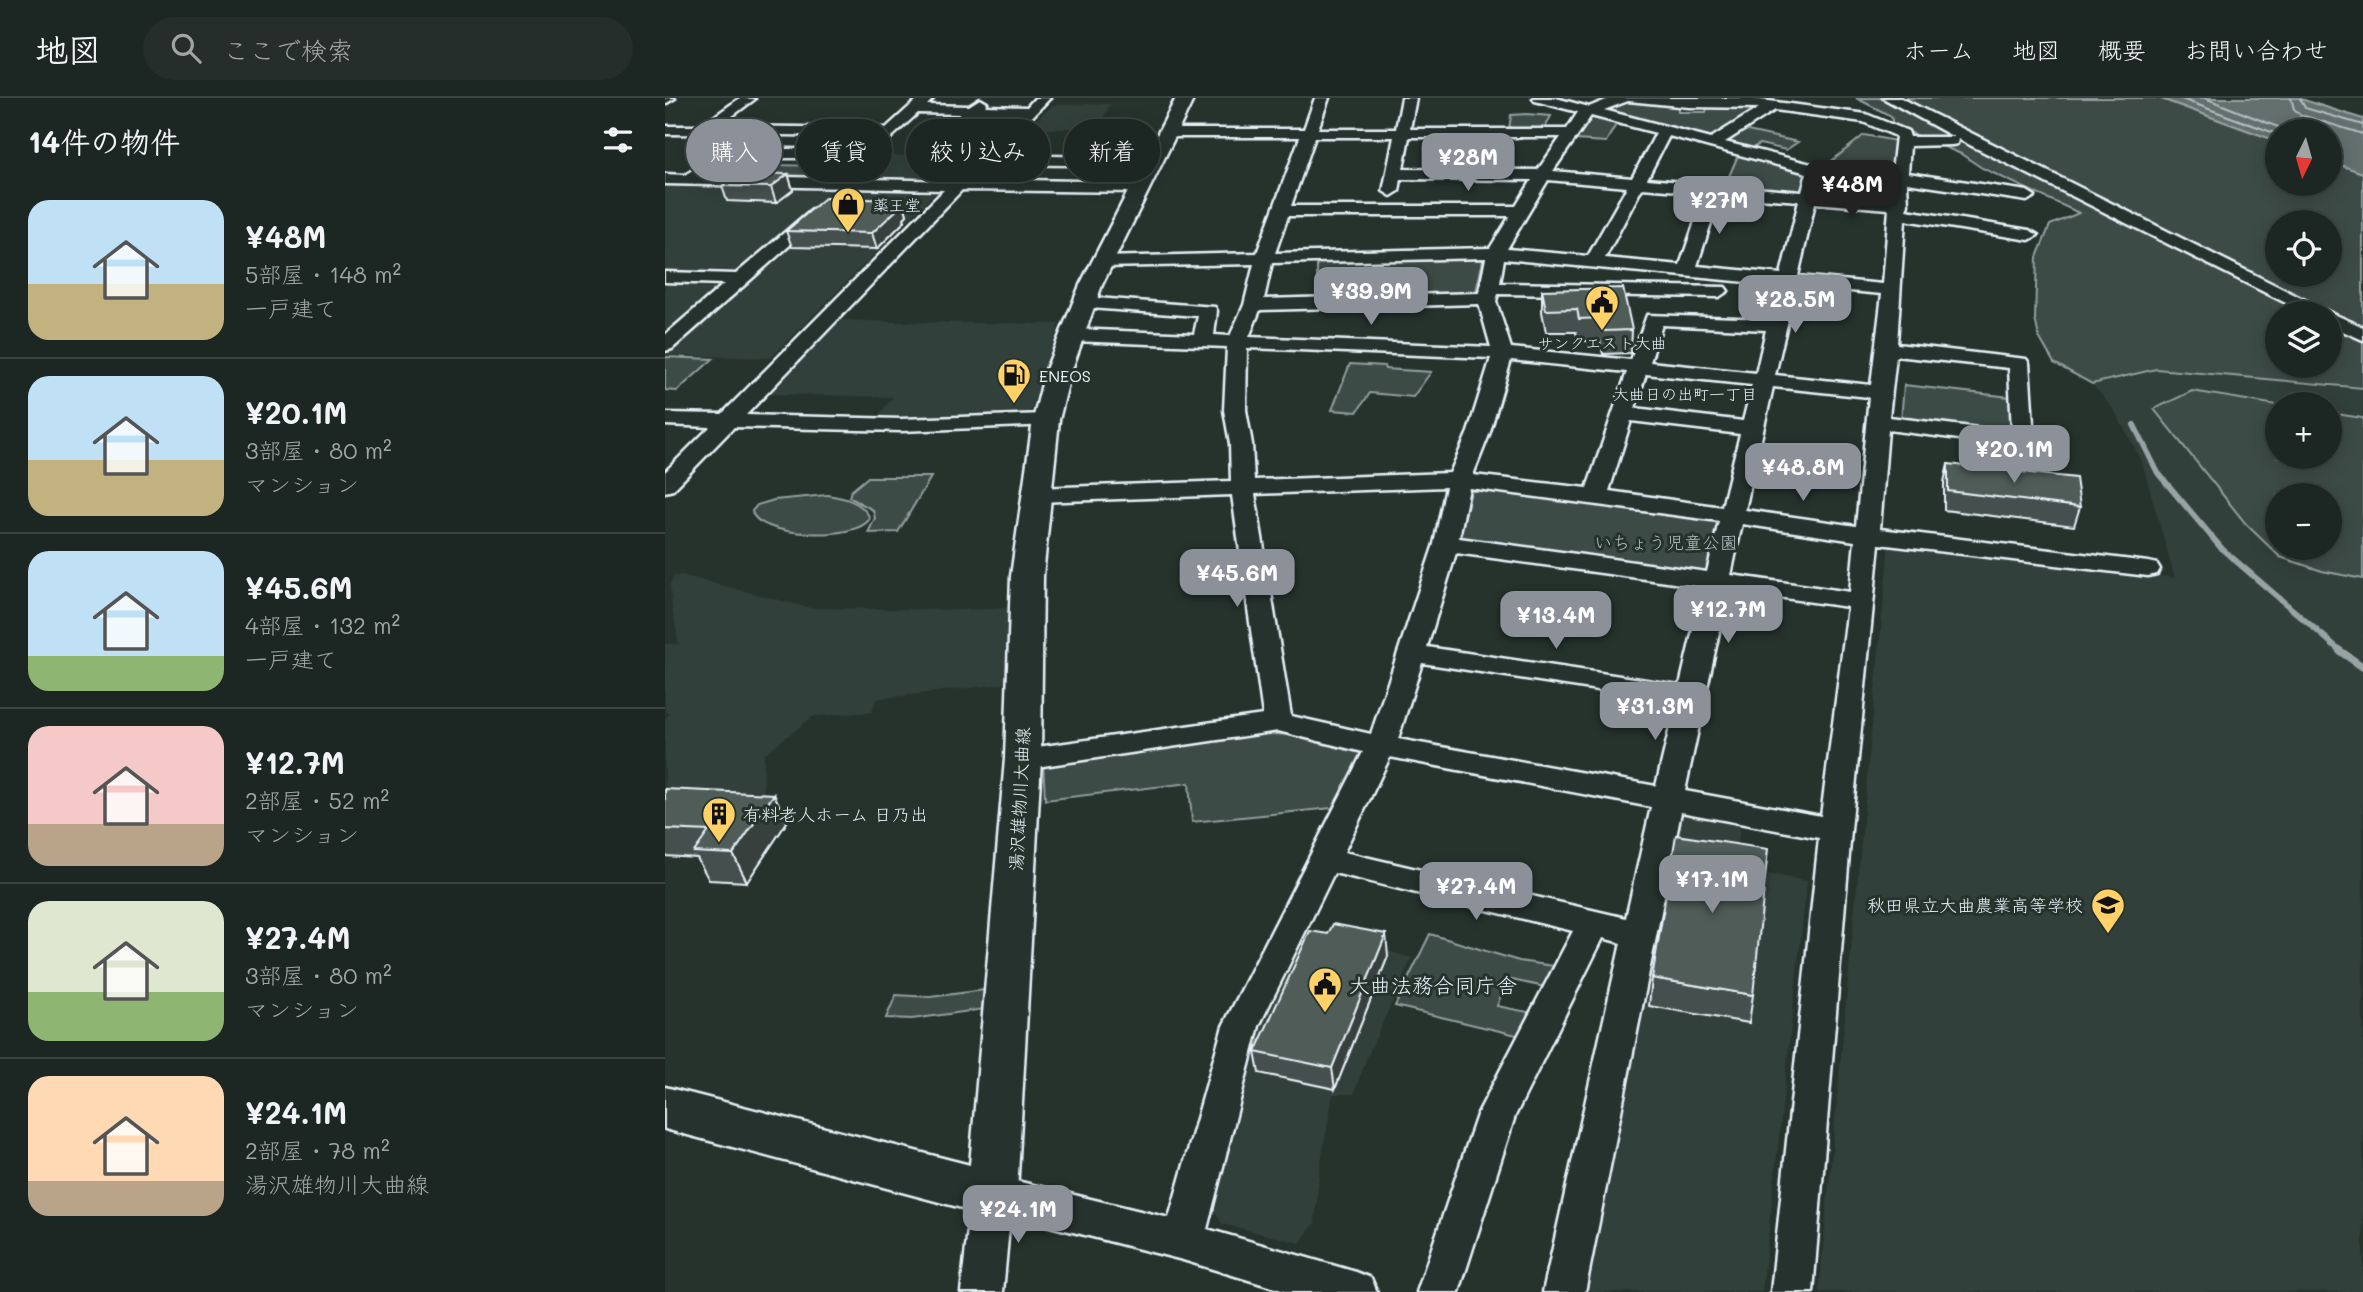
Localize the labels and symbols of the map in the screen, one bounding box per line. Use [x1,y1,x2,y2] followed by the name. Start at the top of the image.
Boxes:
[2265,119,2341,196] north arrow
[1427,134,1509,193] pin: ¥28M
[1811,160,1893,220] pin: ¥48M
[1678,176,1760,236] pin: ¥27M
[829,185,867,234] shop icon: 薬王堂
[873,194,921,215] place label: 薬王堂
[1314,268,1428,327] pin: ¥39.9M
[1738,275,1852,335] pin: ¥28.5M
[1583,283,1621,332] public building icon: サンクエスト大曲
[1537,332,1667,353] place label: サンクエスト大曲
[995,356,1033,405] fuel station icon: ENEOS
[1039,365,1091,386] place label: ENEOS
[1613,383,1757,404] district label: 大曲日の出町一丁目
[1957,426,2071,485] pin: ¥20.1M
[1746,444,1860,503] pin: ¥48.8M
[1594,530,1738,554] park label: いちょう児童公園
[1180,550,1294,609] pin: ¥45.6M
[1671,586,1785,645] pin: ¥12.7M
[1499,592,1613,651] pin: ¥13.4M
[1598,682,1712,742] pin: ¥31.3M
[1003,726,1035,872] street label: 湯沢雄物川大曲線
[700,795,738,844] building icon: 有料老人ホーム 日乃出
[743,802,928,826] place label: 有料老人ホーム 日乃出
[1655,856,1769,915] pin: ¥17.1M
[1419,862,1533,922] pin: ¥27.4M
[2089,886,2127,935] school or university icon: 秋田県立大曲農業高等学校
[1867,893,2083,917] place label: 秋田県立大曲農業高等学校
[1306,965,1344,1014] public building icon: 大曲法務合同庁舎
[1349,971,1517,998] place label: 大曲法務合同庁舎
[961,1186,1075,1245] pin: ¥24.1M

